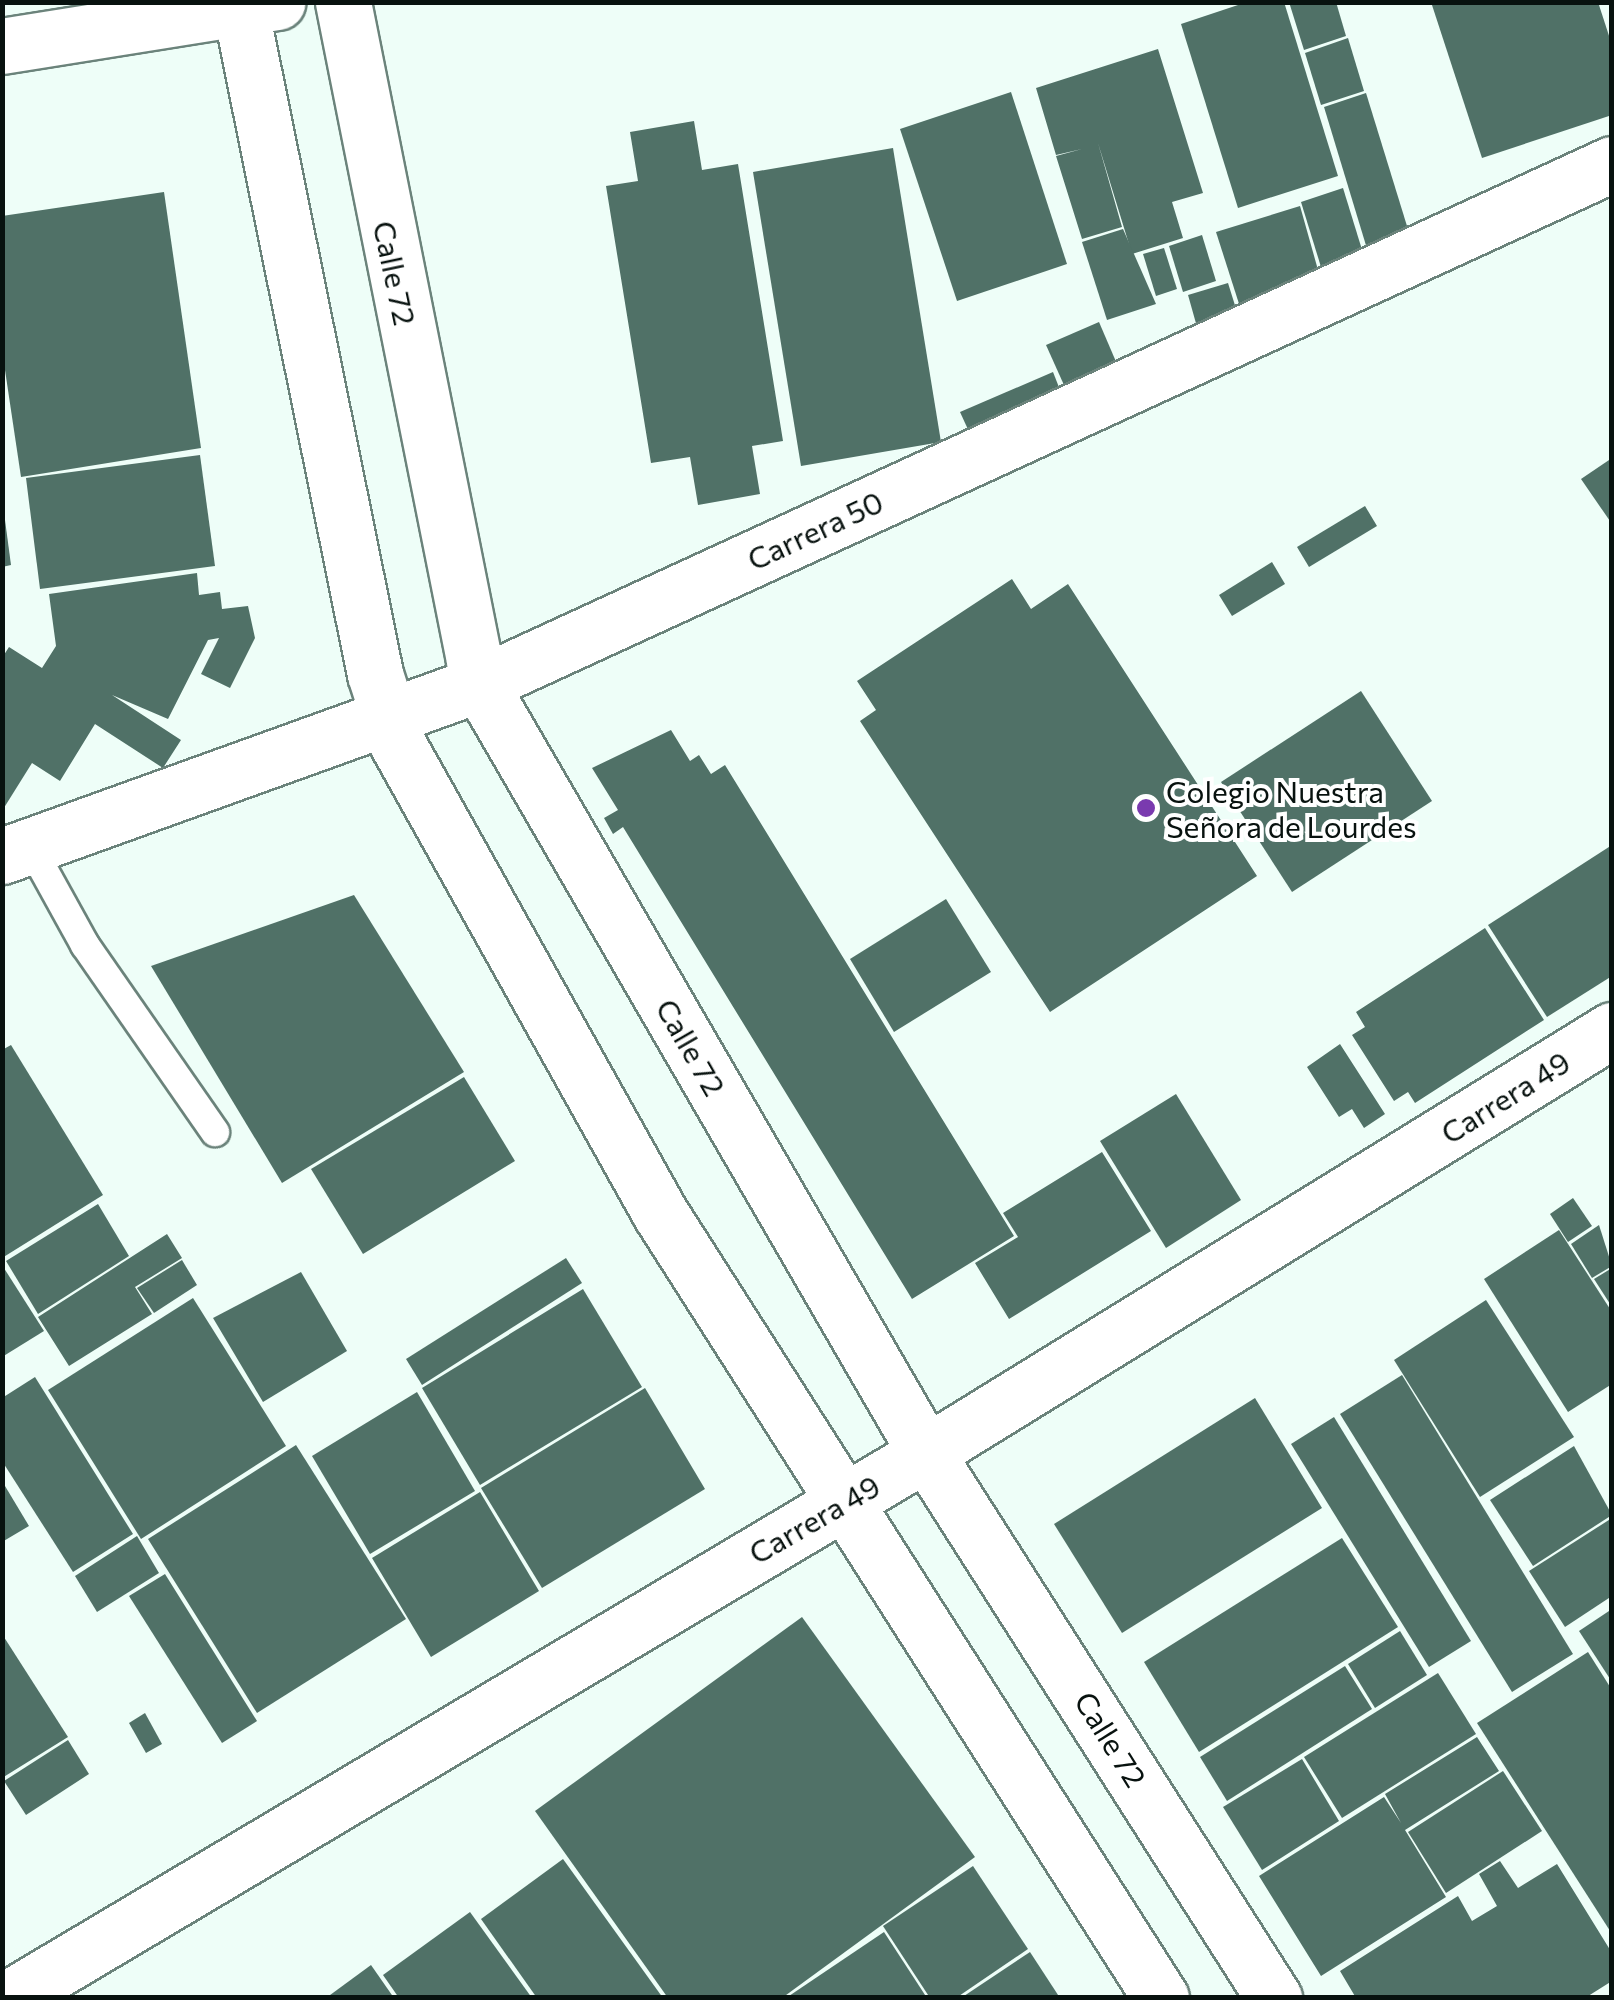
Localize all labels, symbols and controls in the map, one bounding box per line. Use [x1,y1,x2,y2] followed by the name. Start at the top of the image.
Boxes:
[366,218,424,328] street label: Calle 72
[741,483,889,577] street label: Carrera 50
[1166,773,1417,844] place label: Colegio Nuestra Señora de Lourdes
[1135,797,1157,819] marker: Colegio Nuestra Señora de Lourdes
[649,992,733,1102] street label: Calle 72
[1434,1043,1576,1151] street label: Carrera 49
[742,1467,886,1571] street label: Carrera 49
[1068,1685,1154,1793] street label: Calle 72

